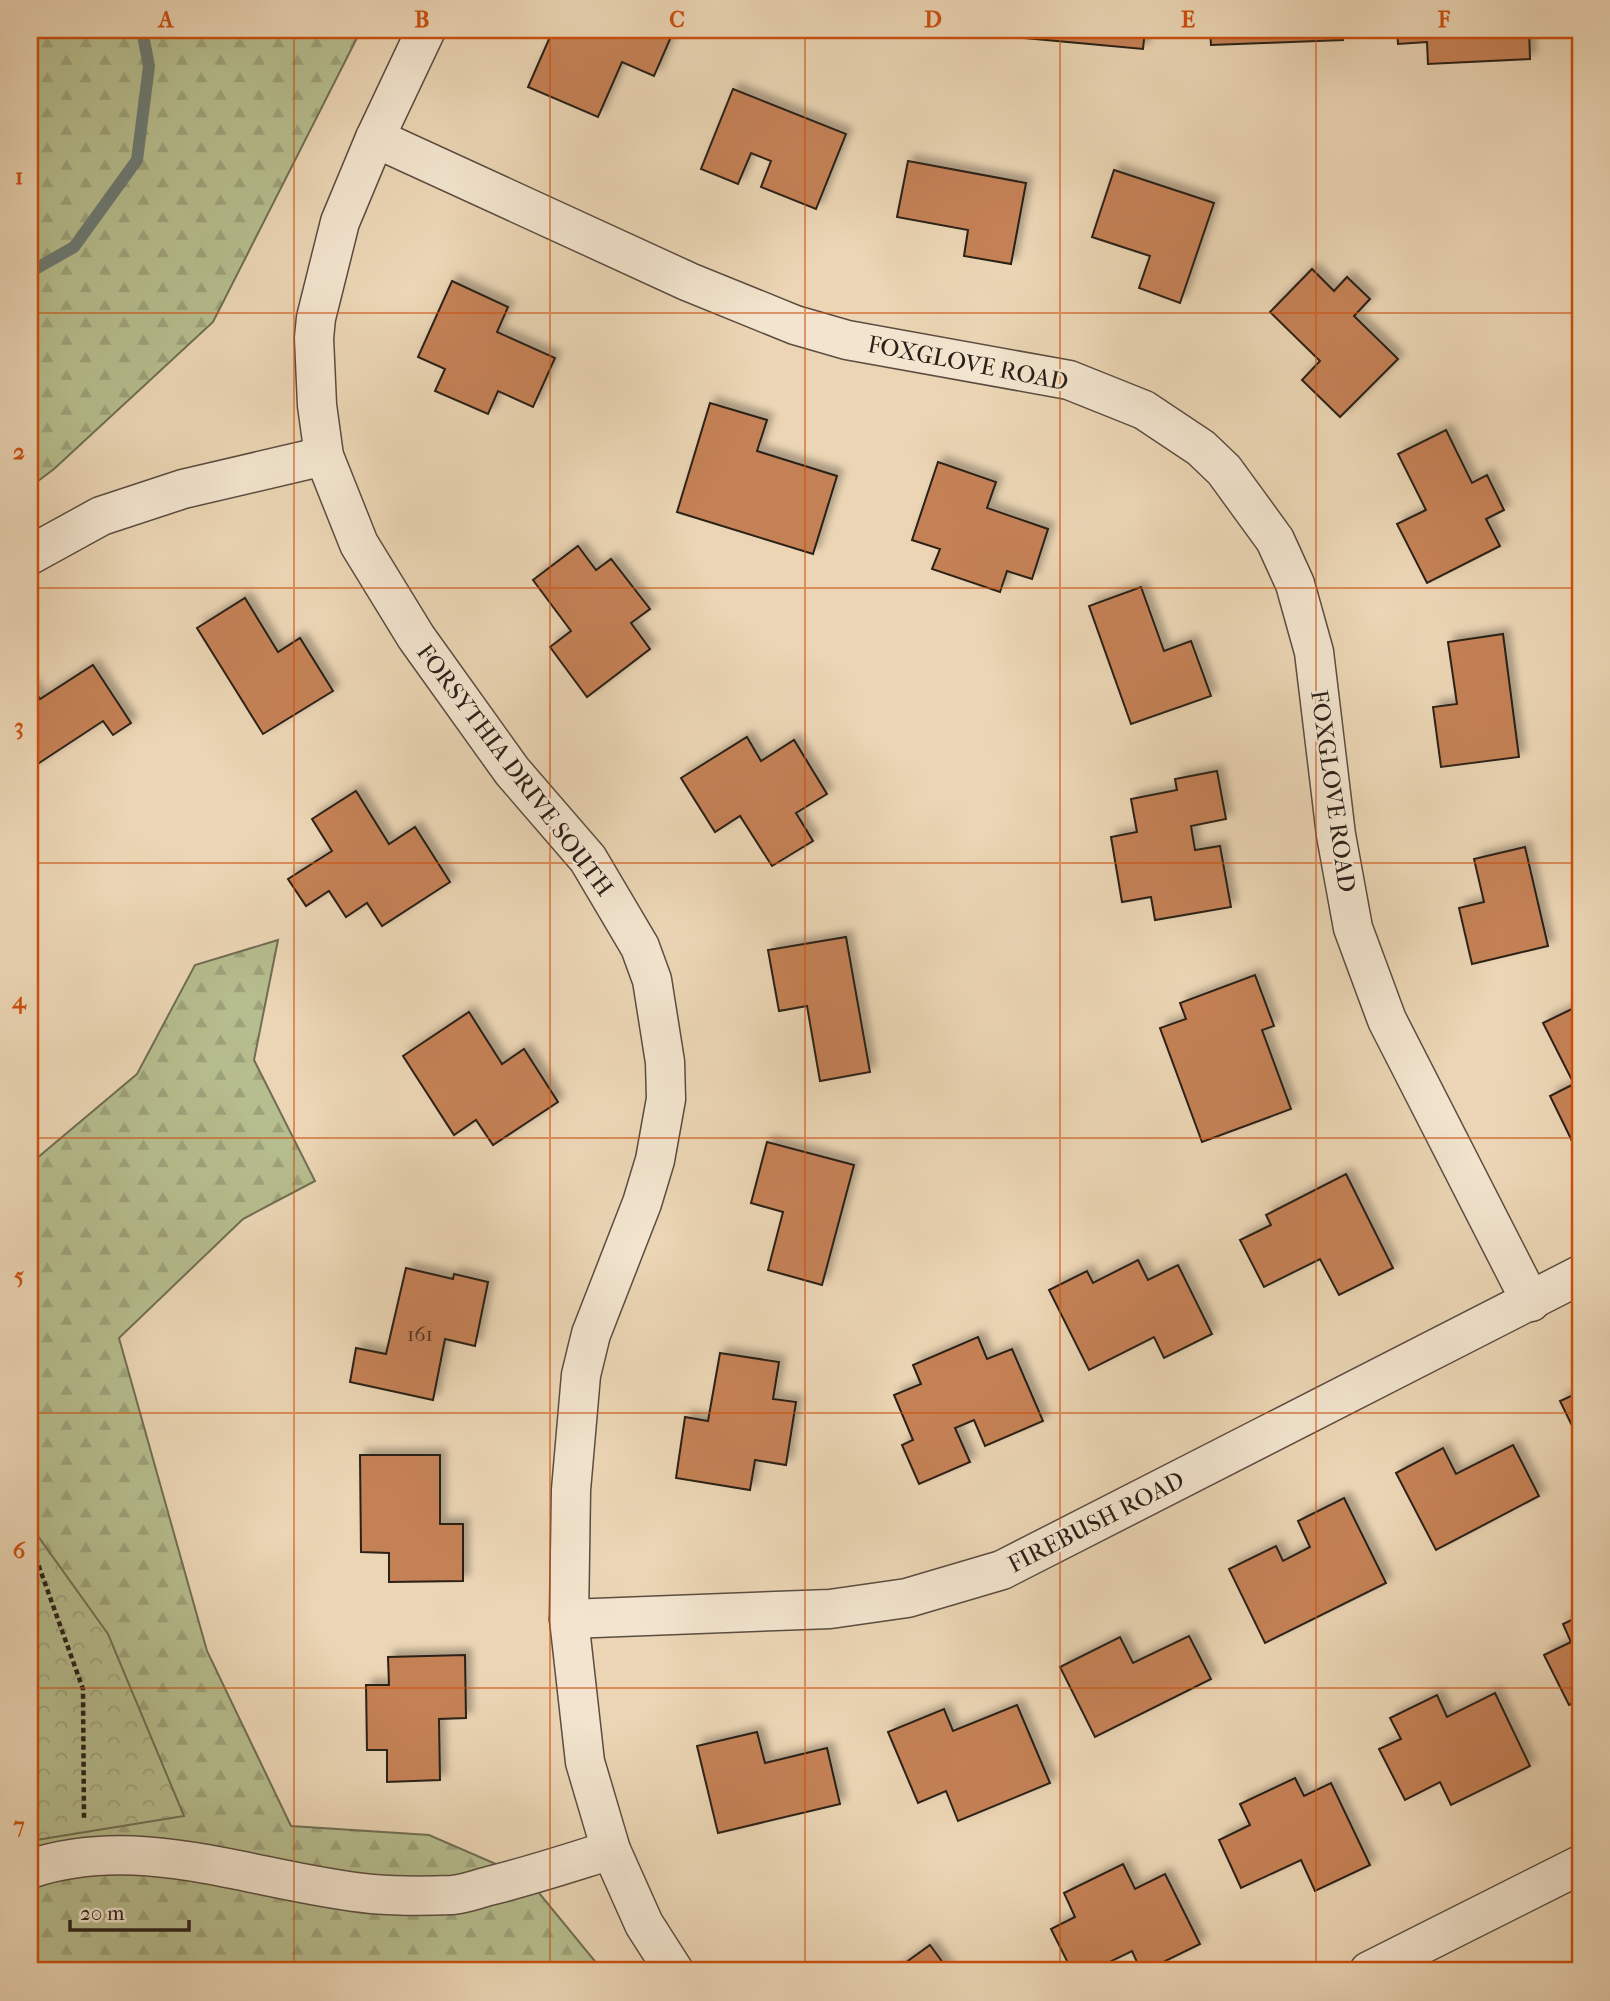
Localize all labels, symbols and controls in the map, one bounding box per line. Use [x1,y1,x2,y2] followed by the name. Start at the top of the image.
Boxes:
[157,6,175,33] text: A
[415,6,430,33] text: B
[669,6,685,33] text: C
[924,6,942,33] text: D
[1181,6,1195,33] text: E
[1437,6,1451,33] text: F
[15,163,23,190] text: 1
[865,330,1071,396] street label: FOXGLOVE ROAD
[13,438,25,465] text: 2
[411,638,619,902] street label: FORSYTHIA DRIVE SOUTH
[1305,688,1361,894] street label: FOXGLOVE ROAD
[14,713,24,740] text: 3
[11,987,27,1014] text: 4
[14,1262,24,1289] text: 5
[407,1322,433,1346] house number: 161
[1003,1465,1189,1579] street label: FIREBUSH ROAD
[13,1537,26,1564] text: 6
[12,1812,25,1839] text: 7
[70,1889,189,1933] scale bar
[80,1901,125,1925] text: 20 m

